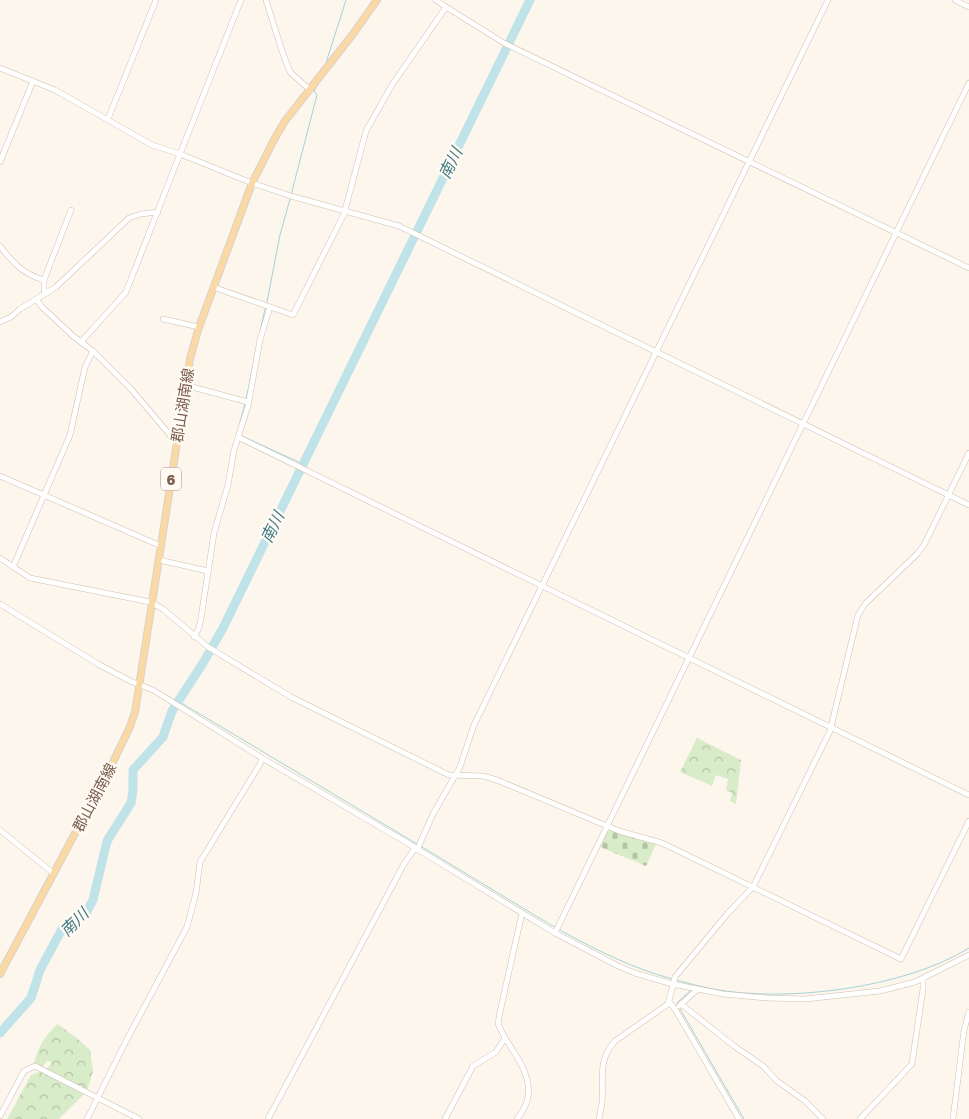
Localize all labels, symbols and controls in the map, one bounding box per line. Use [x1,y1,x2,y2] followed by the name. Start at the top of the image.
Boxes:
[434,142,467,182] water label: 南川
[167,367,197,443] street label: 郡山湖南線
[161,468,181,490] road number: 6
[256,506,289,546] water label: 南川
[68,760,120,834] street label: 郡山湖南線
[56,902,94,940] water label: 南川

